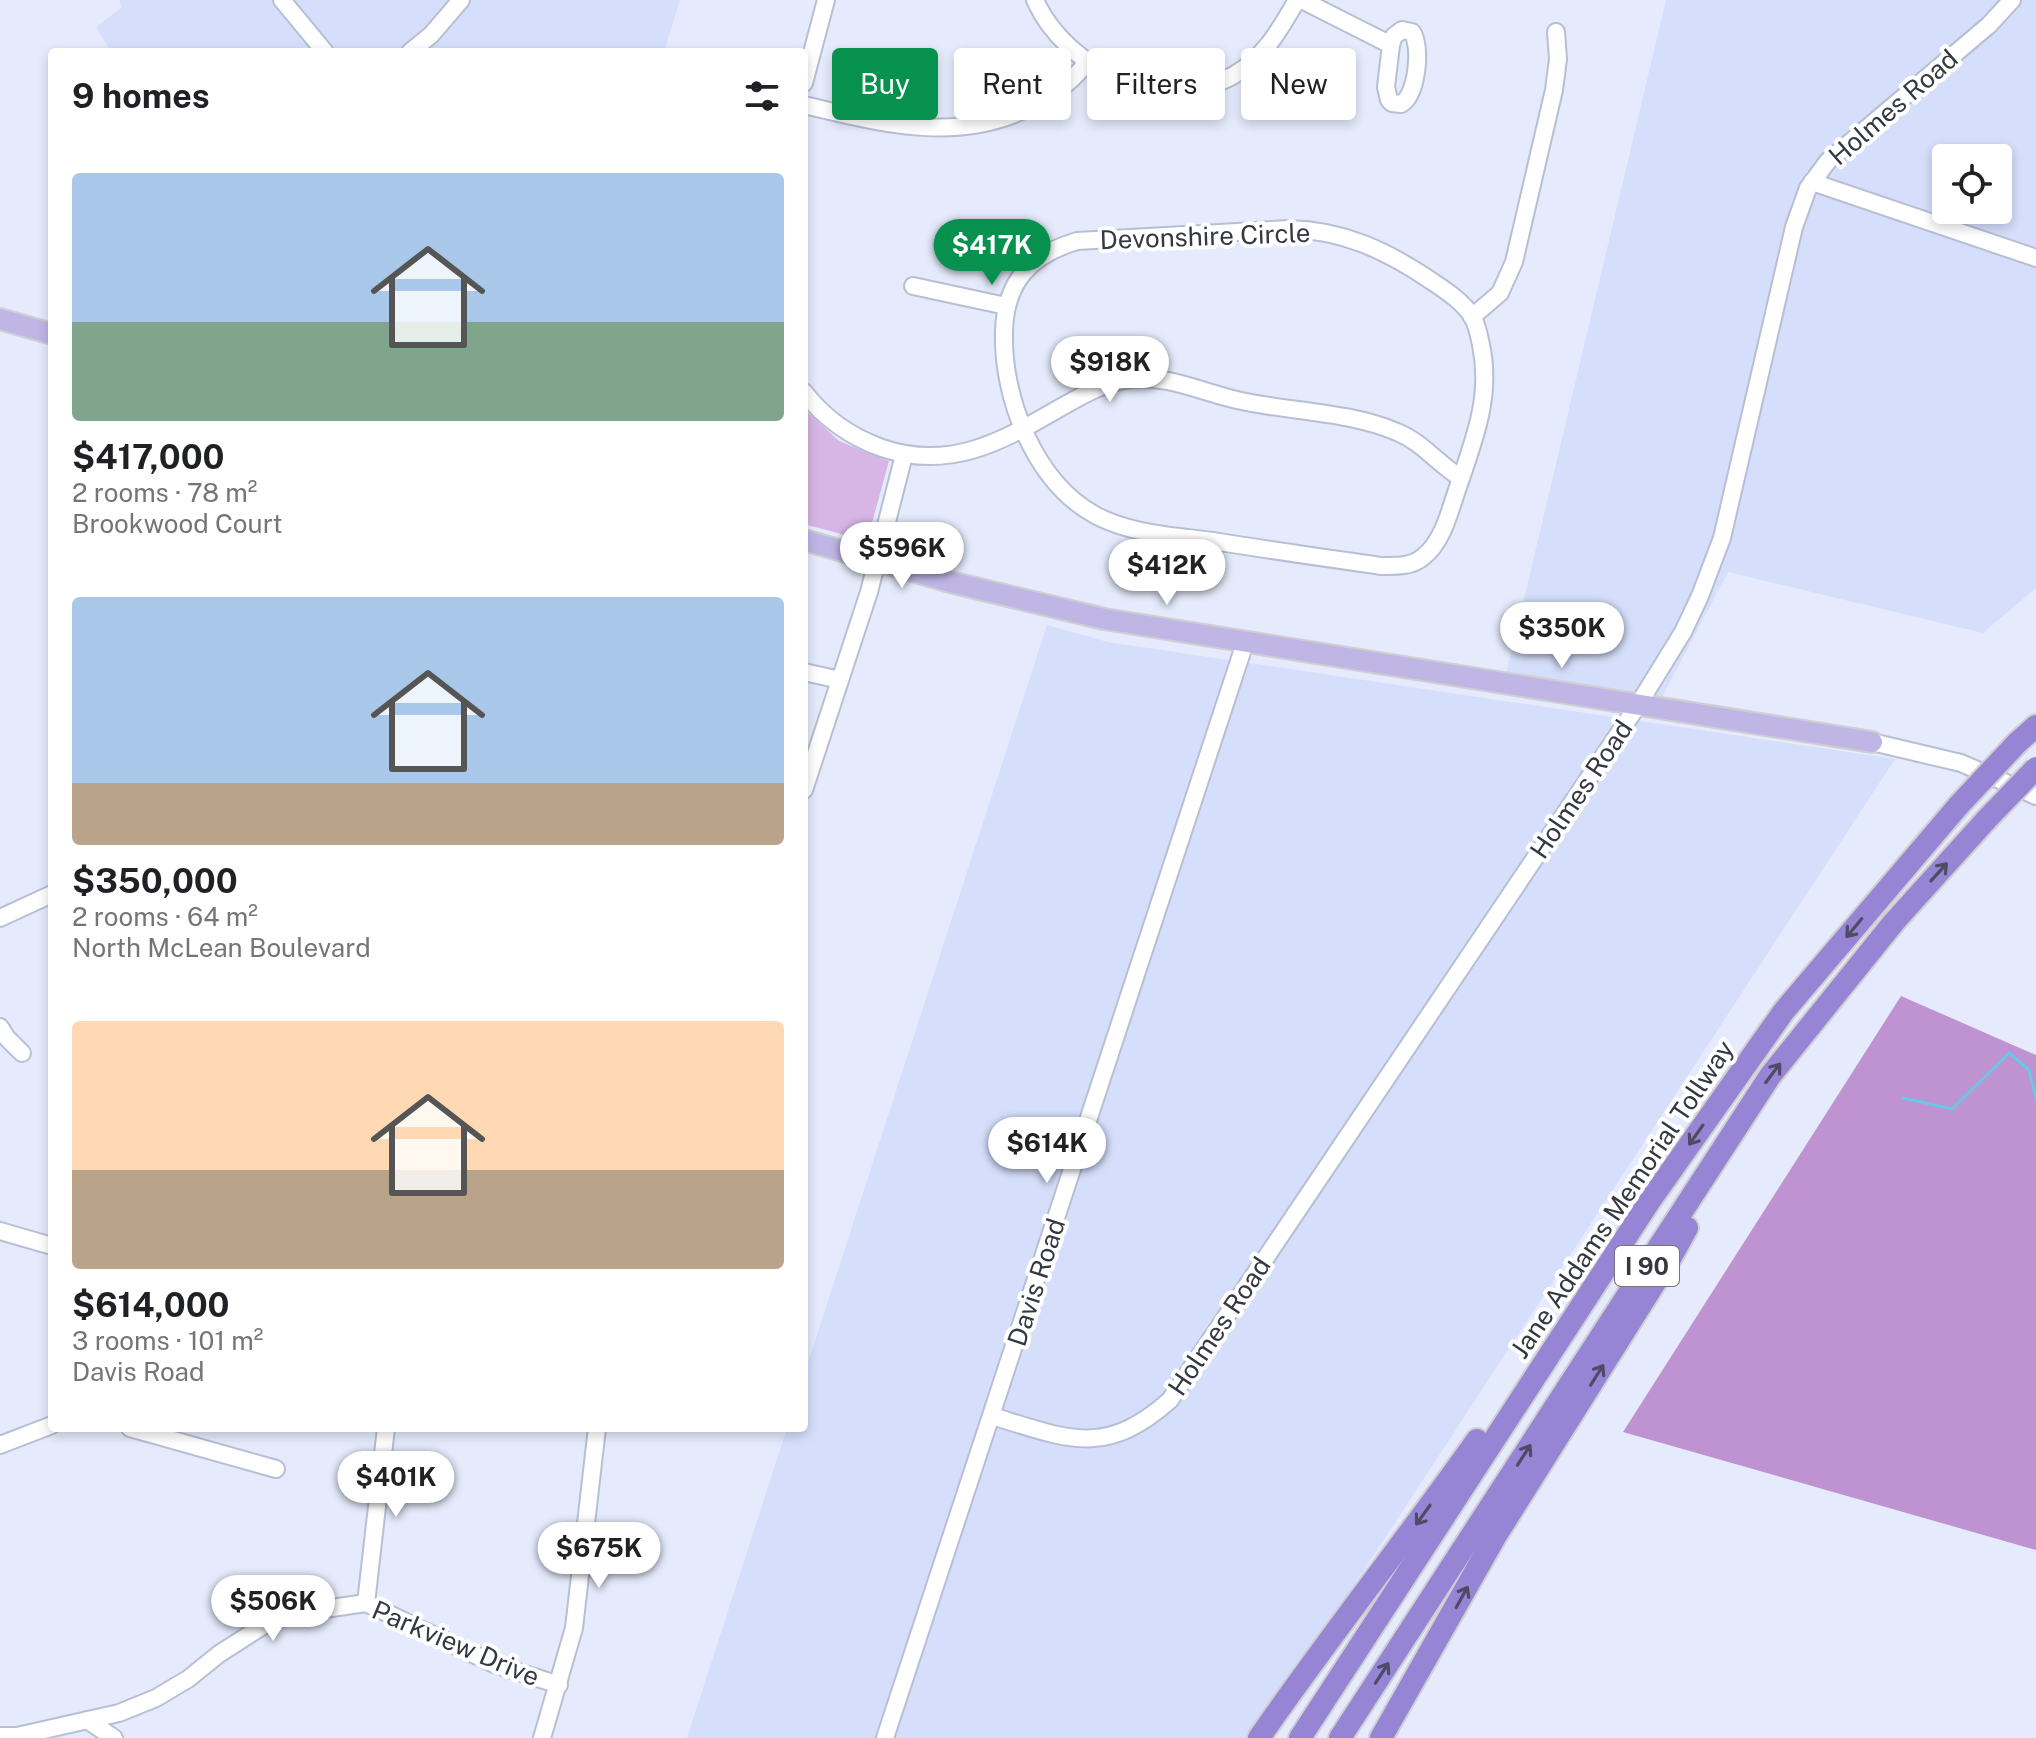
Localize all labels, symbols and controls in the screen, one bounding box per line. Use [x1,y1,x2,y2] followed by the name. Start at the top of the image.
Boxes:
[1822,43,1964,171] street label: Holmes Road
[832,48,938,120] chip: Buy
[954,48,1071,120] chip: Rent
[1087,48,1225,120] chip: Filters
[1241,48,1356,120] chip: New
[740,74,784,118] icon: filters
[72,76,210,116] text: 9 homes
[1932,144,2012,224] map controls
[1932,144,2012,224] button: locate
[1099,217,1311,255] street label: Devonshire Circle
[936,219,1048,287] pin: $417K
[356,225,500,369] icon: home
[952,229,1032,260] text: $417K
[1054,336,1166,404] pin: $918K
[1069,346,1151,377] text: $918K
[72,437,224,477] text: $417,000
[72,477,257,508] text: 2 rooms · 78 m²
[72,508,283,539] text: Brookwood Court
[846,522,958,590] pin: $596K
[858,532,946,563] text: $596K
[1111,539,1223,607] pin: $412K
[1126,549,1208,580] text: $412K
[1506,602,1618,670] pin: $350K
[1518,612,1606,643] text: $350K
[356,649,500,793] icon: home
[1523,714,1639,864] street label: Holmes Road
[72,861,238,901] text: $350,000
[1929,863,1947,883] one-way arrow
[72,901,258,932] text: 2 rooms · 64 m²
[1845,918,1863,938] one-way arrow
[72,932,371,963] text: North McLean Boulevard
[1504,1034,1740,1364] street label: Jane Addams Memorial Tollway
[1765,1063,1782,1084] one-way arrow
[356,1073,500,1217] icon: home
[991,1117,1103,1185] pin: $614K
[1688,1123,1704,1145] one-way arrow
[1006,1127,1088,1158] text: $614K
[1001,1214,1071,1350] street label: Davis Road
[1615,1246,1679,1286] road number: I 90
[1161,1251,1277,1401] street label: Holmes Road
[72,1285,229,1325] text: $614,000
[72,1325,263,1356] text: 3 rooms · 101 m²
[72,1356,205,1387] text: Davis Road
[1589,1364,1605,1387] one-way arrow
[1516,1444,1533,1466] one-way arrow
[340,1451,452,1519] pin: $401K
[355,1461,437,1492] text: $401K
[1415,1504,1431,1526] one-way arrow
[543,1522,655,1590] pin: $675K
[556,1532,642,1563] text: $675K
[217,1575,329,1643] pin: $506K
[229,1585,317,1616] text: $506K
[1455,1586,1470,1610] one-way arrow
[368,1594,544,1692] street label: Parkview Drive
[1374,1662,1391,1684] one-way arrow

